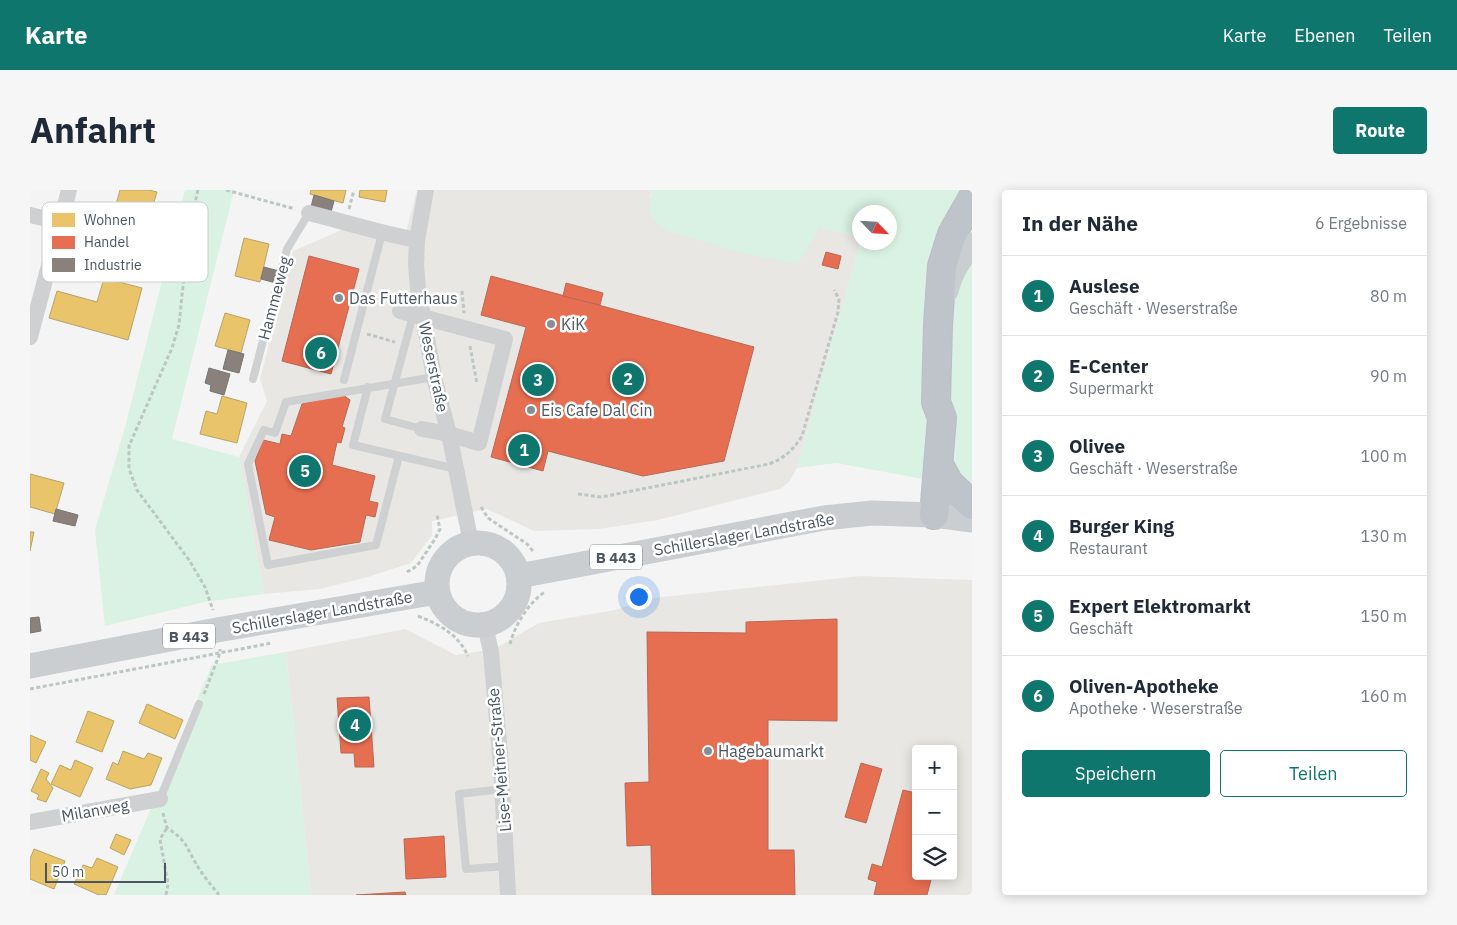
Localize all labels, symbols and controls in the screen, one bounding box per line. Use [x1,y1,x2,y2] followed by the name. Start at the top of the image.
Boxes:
[25,19,88,51] text: Karte
[1223,24,1266,47] text: Karte
[1294,24,1355,47] text: Ebenen
[1383,24,1432,47] text: Teilen
[30,107,156,153] text: Anfahrt
[1333,107,1427,154] button: Route
[42,202,208,282] legend
[852,205,897,250] north arrow
[1022,209,1138,237] text: In der Nähe
[84,211,136,229] text: Wohnen
[1315,213,1407,233] text: 6 Ergebnisse
[84,233,129,251] text: Handel
[253,253,295,342] street label: Hammeweg
[84,256,142,274] text: Industrie
[1069,274,1140,298] text: Auslese
[1033,286,1043,306] text: 1
[1370,286,1407,306] text: 80 m
[349,288,458,308] place label: Das Futterhaus
[333,292,345,304] marker: Das Futterhaus
[1069,298,1238,318] text: Geschäft · Weserstraße
[561,314,585,334] place label: KiK
[545,318,557,330] marker: KiK
[415,320,453,414] street label: Weserstraße
[305,334,337,372] pin: 6
[1069,354,1148,378] text: E-Center
[612,360,644,398] pin: 2
[522,361,554,399] pin: 3
[1033,366,1043,386] text: 2
[1370,366,1407,386] text: 90 m
[1069,378,1154,398] text: Supermarkt
[541,400,653,420] place label: Eis Cafe Dal Cin
[525,404,537,416] marker: Eis Cafe Dal Cin
[508,431,540,469] pin: 1
[1069,434,1125,458] text: Olivee
[1033,446,1043,466] text: 3
[1360,446,1407,466] text: 100 m
[289,452,321,490] pin: 5
[1069,458,1238,478] text: Geschäft · Weserstraße
[652,508,836,560] street label: Schillerslager Landstraße
[1069,514,1174,538] text: Burger King
[1033,526,1043,546] text: 4
[1360,526,1407,546] text: 130 m
[1069,538,1148,558] text: Restaurant
[590,544,642,570] road number: B 443
[626,584,652,610] your location
[230,586,414,638] street label: Schillerslager Landstraße
[1069,594,1251,618] text: Expert Elektromarkt
[1033,606,1043,626] text: 5
[1360,606,1407,626] text: 150 m
[1069,618,1133,638] text: Geschäft
[163,624,215,648] road number: B 443
[1069,674,1219,698] text: Oliven-Apotheke
[1033,686,1043,706] text: 6
[1360,686,1407,706] text: 160 m
[483,687,515,833] street label: Lise-Meitner-Straße
[1069,698,1243,718] text: Apotheke · Weserstraße
[339,706,371,744] pin: 4
[718,741,824,761] place label: Hagebaumarkt
[702,745,714,757] marker: Hagebaumarkt
[912,745,957,880] map controls
[912,745,957,790] button: +
[1022,750,1210,797] button: Speichern
[1220,750,1407,797] button: Teilen
[912,790,957,835] button: −
[60,794,131,826] street label: Milanweg
[912,835,957,880] button: layers
[45,860,166,883] scale bar
[52,863,84,881] text: 50 m

